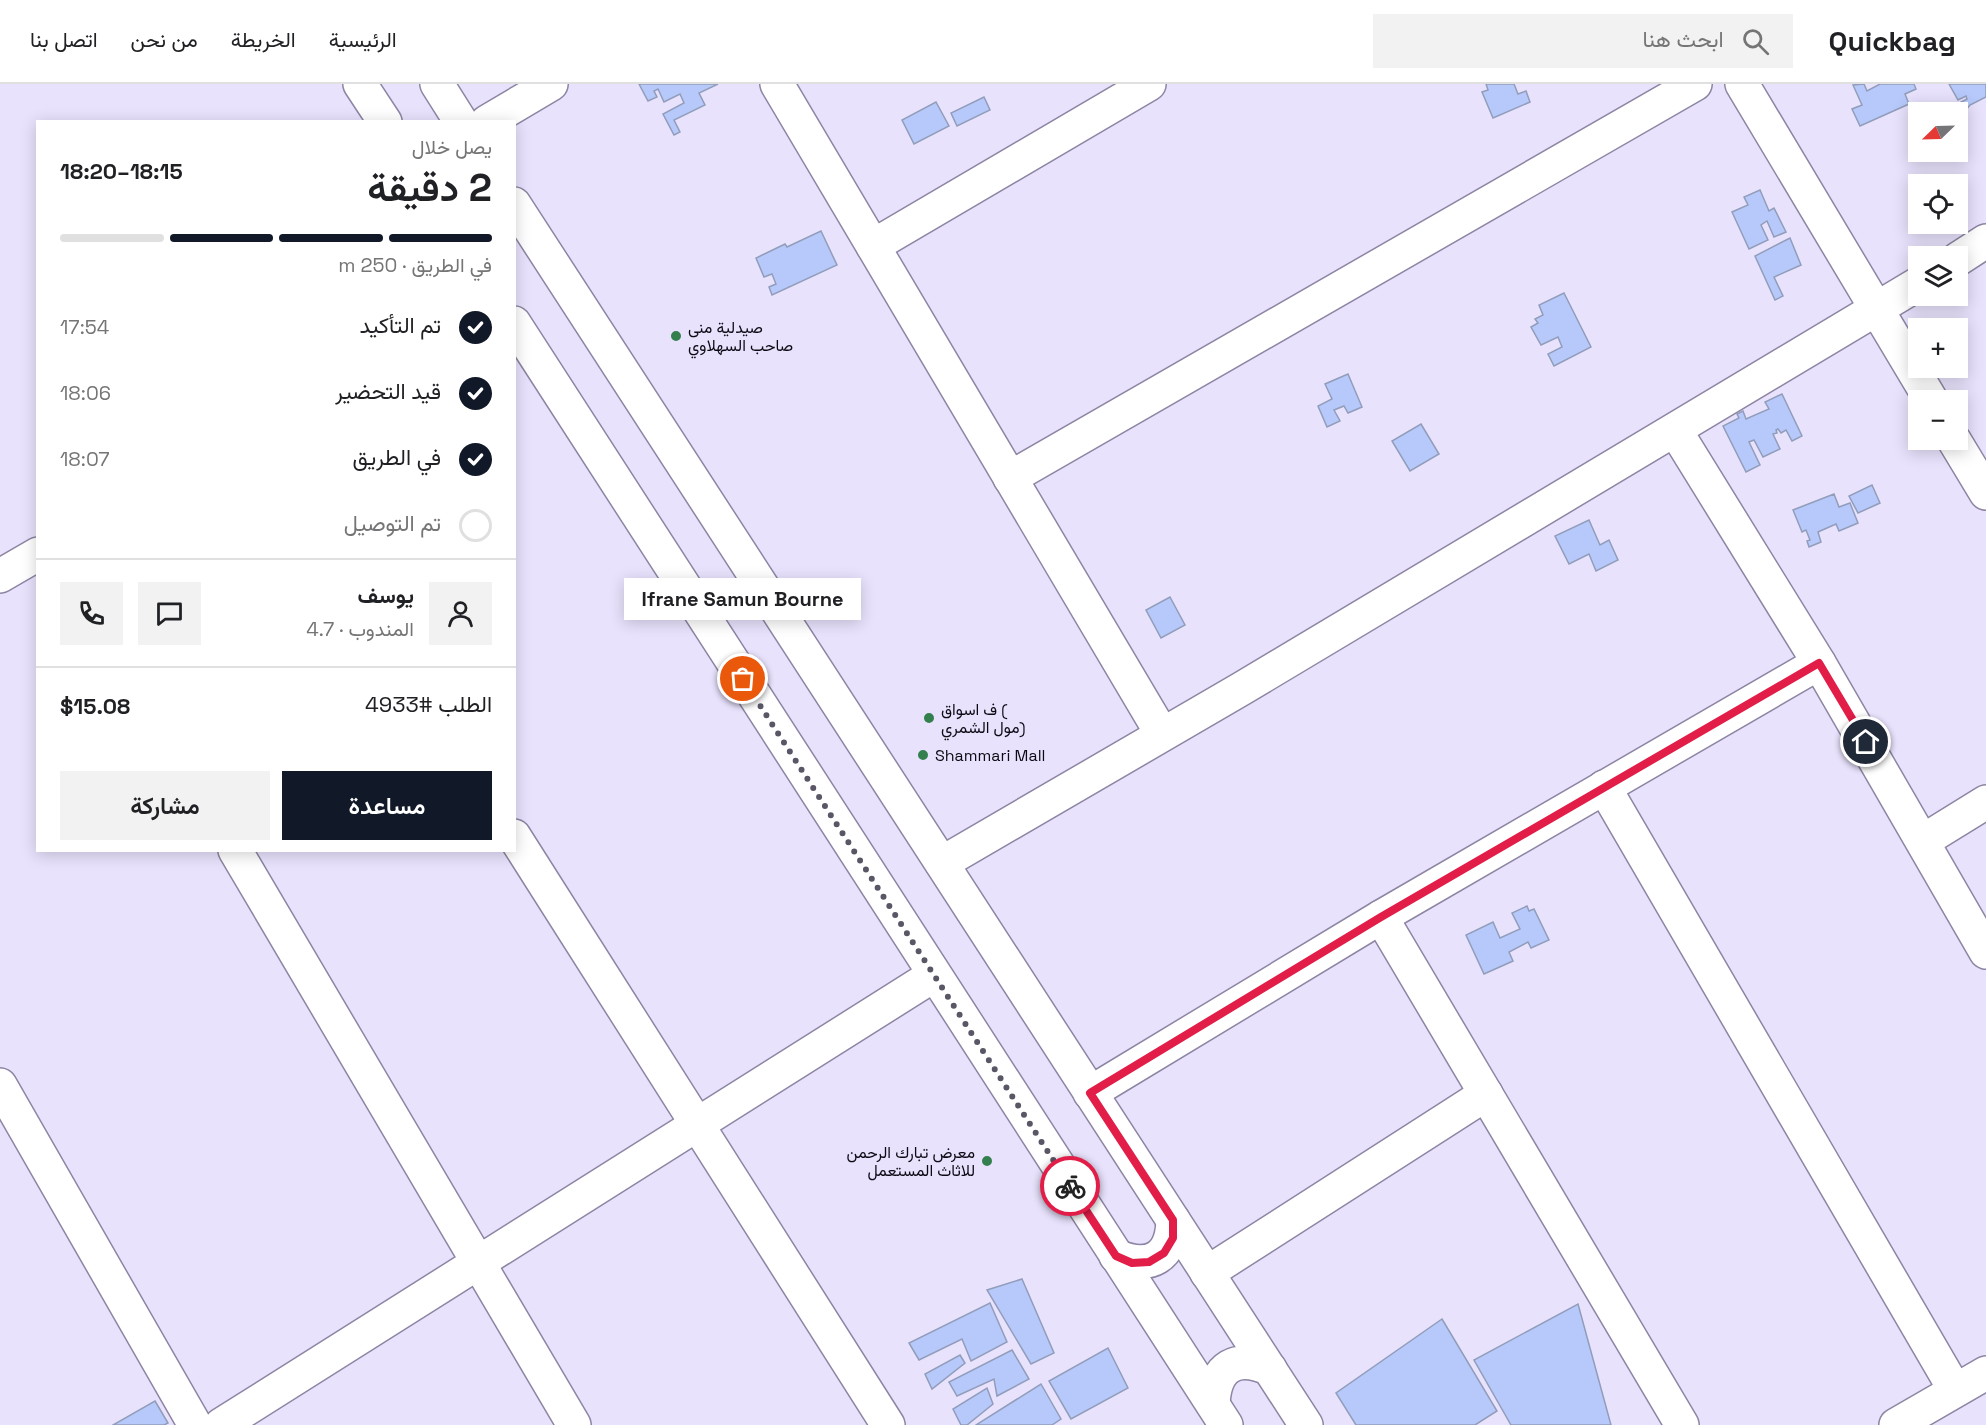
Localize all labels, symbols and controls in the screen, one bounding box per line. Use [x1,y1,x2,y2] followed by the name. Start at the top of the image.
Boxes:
[1373,14,1793,68] search box
[1829,23,1956,59] text: Quickbag
[1642,25,1724,53] text: ابحث هنا
[1739,25,1772,58] icon: search
[30,26,98,53] text: اتصل بنا
[131,26,198,53] text: من نحن
[231,26,296,53] text: الخريطة
[329,26,397,53] text: الرئيسية
[1908,102,1968,162] north arrow
[1908,102,1968,450] map controls
[412,134,492,160] text: يصل خلال
[60,157,183,185] text: 18:15–18:20
[367,163,492,212] text: 2 دقيقة
[1908,174,1968,234] button: locate
[1908,246,1968,306] button: layers
[338,252,492,278] text: في الطريق · 250 m
[360,311,441,339] text: تم التأكيد
[459,311,492,344] icon: check
[60,314,109,340] text: 17:54
[688,317,793,359] place label: صيدلية منى صاحب السهلاوي
[1908,318,1968,378] button: +
[669,329,683,343] marker: صيدلية منى صاحب السهلاوي
[335,377,441,405] text: قيد التحضير
[459,377,492,410] icon: check
[60,380,111,406] text: 18:06
[1908,390,1968,450] button: −
[352,443,441,471] text: في الطريق
[459,443,492,476] icon: check
[60,446,110,472] text: 18:07
[344,509,441,537] text: تم التوصيل
[624,577,861,619] callout: Ifrane Samun Bourne
[358,581,414,609] text: يوسف
[60,582,123,645] button: phone
[138,582,201,645] button: chat
[429,582,492,645] button: person
[641,586,844,612] text: Ifrane Samun Bourne
[306,616,414,642] text: المندوب · 4.7
[717,653,768,704] pin
[726,662,759,695] icon: bag
[365,690,492,718] text: الطلب #4933
[60,692,130,720] text: $15.08
[941,699,1026,741] place label: ف اسواق ( مول الشمري)
[922,711,936,725] marker: ف اسواق ( مول الشمري)
[1840,716,1891,767] pin
[1849,725,1882,758] icon: home
[935,745,1045,766] place label: Shammari Mall
[916,748,930,762] marker: Shammari Mall
[60,771,270,840] button: مشاركة
[282,771,492,840] button: مساعدة
[846,1142,975,1181] place label: معرض تبارك الرحمن للاثاث المستعمل
[980,1154,994,1168] marker: معرض تبارك الرحمن للاثاث المستعمل
[1040,1156,1100,1216] courier
[1054,1170,1087,1203] icon: bike

